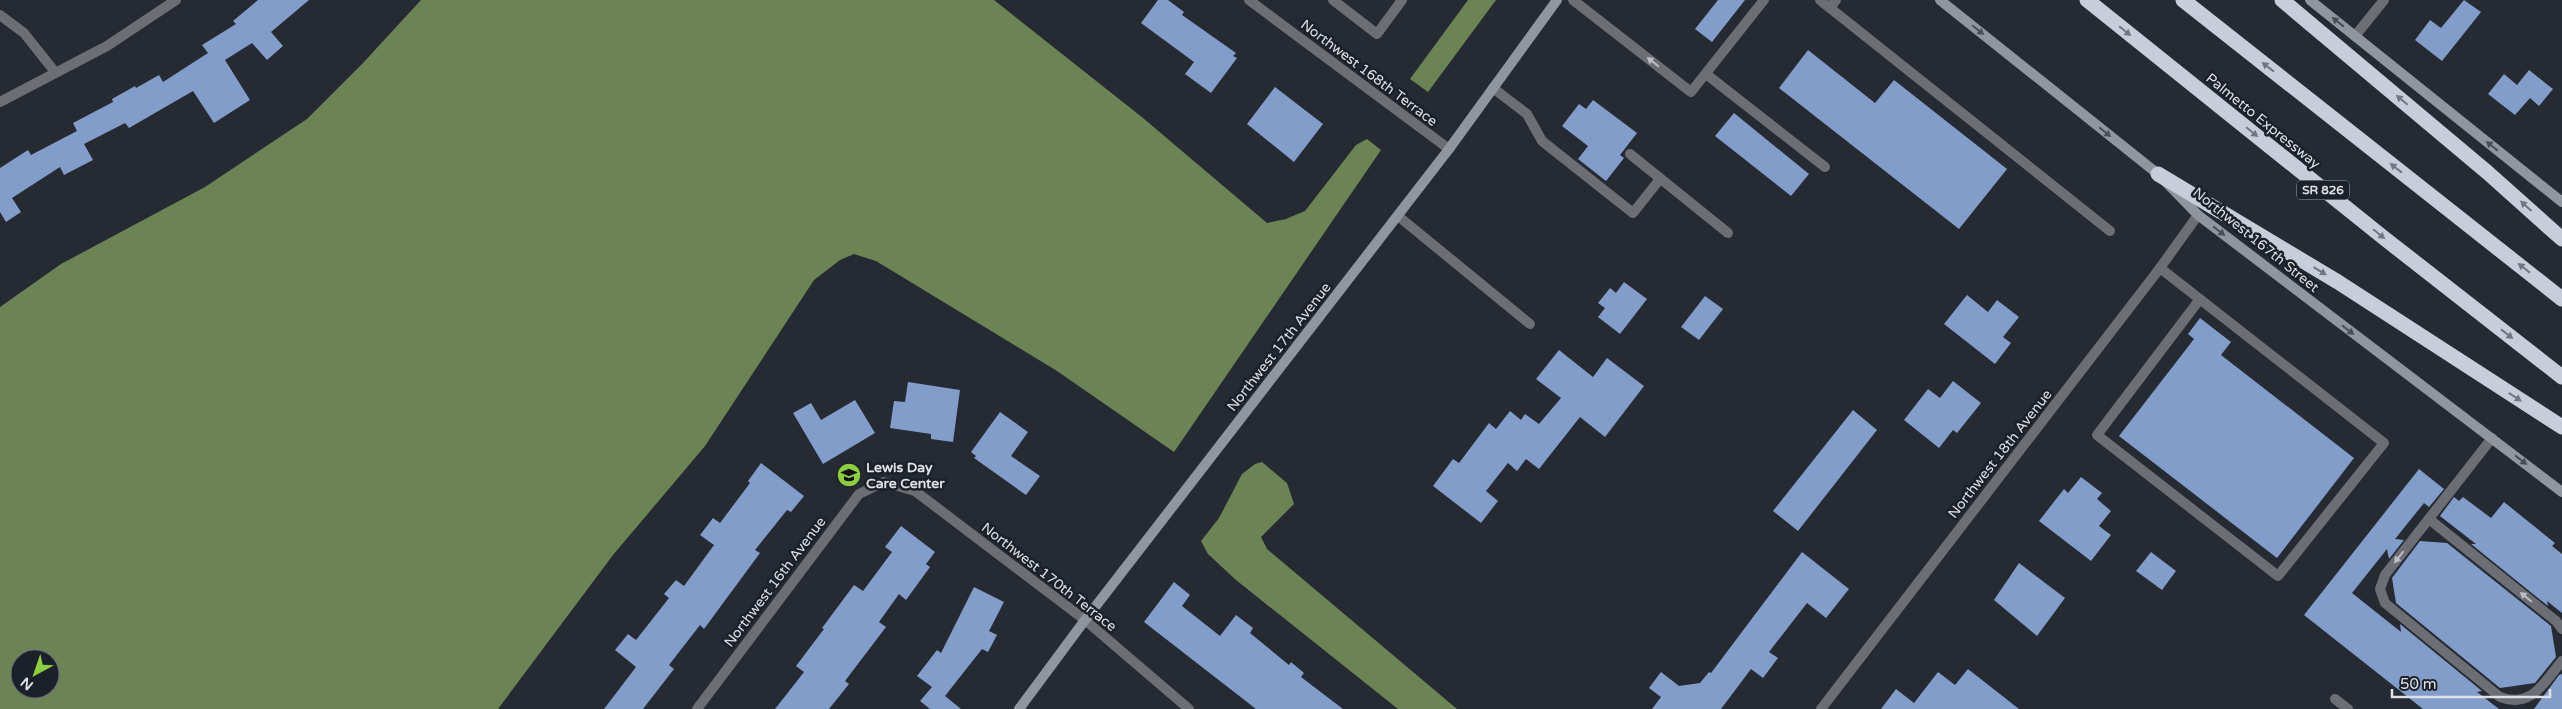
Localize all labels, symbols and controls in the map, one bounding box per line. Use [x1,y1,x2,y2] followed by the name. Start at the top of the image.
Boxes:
[1297,16,1441,130] street label: Northwest 168th Terrace
[2332,17,2345,28] one-way arrow
[1971,25,1984,36] one-way arrow
[2118,25,2131,36] one-way arrow
[1646,57,1660,67] one-way arrow
[2262,62,2275,73] one-way arrow
[2202,70,2324,173] street label: Palmetto Expressway
[2396,95,2409,106] one-way arrow
[2098,126,2111,137] one-way arrow
[2245,127,2258,138] one-way arrow
[2486,140,2499,151] one-way arrow
[2389,163,2403,173] one-way arrow
[2297,180,2349,200] road number: SR 826
[2190,184,2323,296] street label: Northwest 167th Street
[2520,200,2532,212] one-way arrow
[2212,226,2226,236] one-way arrow
[2372,229,2385,240] one-way arrow
[2518,263,2531,274] one-way arrow
[2314,266,2327,275] one-way arrow
[1224,279,1335,415] street label: Northwest 17th Avenue
[2341,325,2354,336] one-way arrow
[2500,329,2514,339] one-way arrow
[1945,386,2056,522] street label: Northwest 18th Avenue
[2509,392,2522,401] one-way arrow
[2514,455,2527,466] one-way arrow
[866,459,945,492] place label: Lewis Day Care Center
[836,462,862,488] school or university icon: Lewis Day Care Center
[721,514,830,650] street label: Northwest 16th Avenue
[978,519,1120,635] street label: Northwest 170th Terrace
[2394,550,2404,564] one-way arrow
[2520,591,2533,602] one-way arrow
[10,649,60,699] north arrow
[2392,666,2550,698] scale bar
[17,673,37,694] text: N
[2400,675,2437,693] text: 50 m

